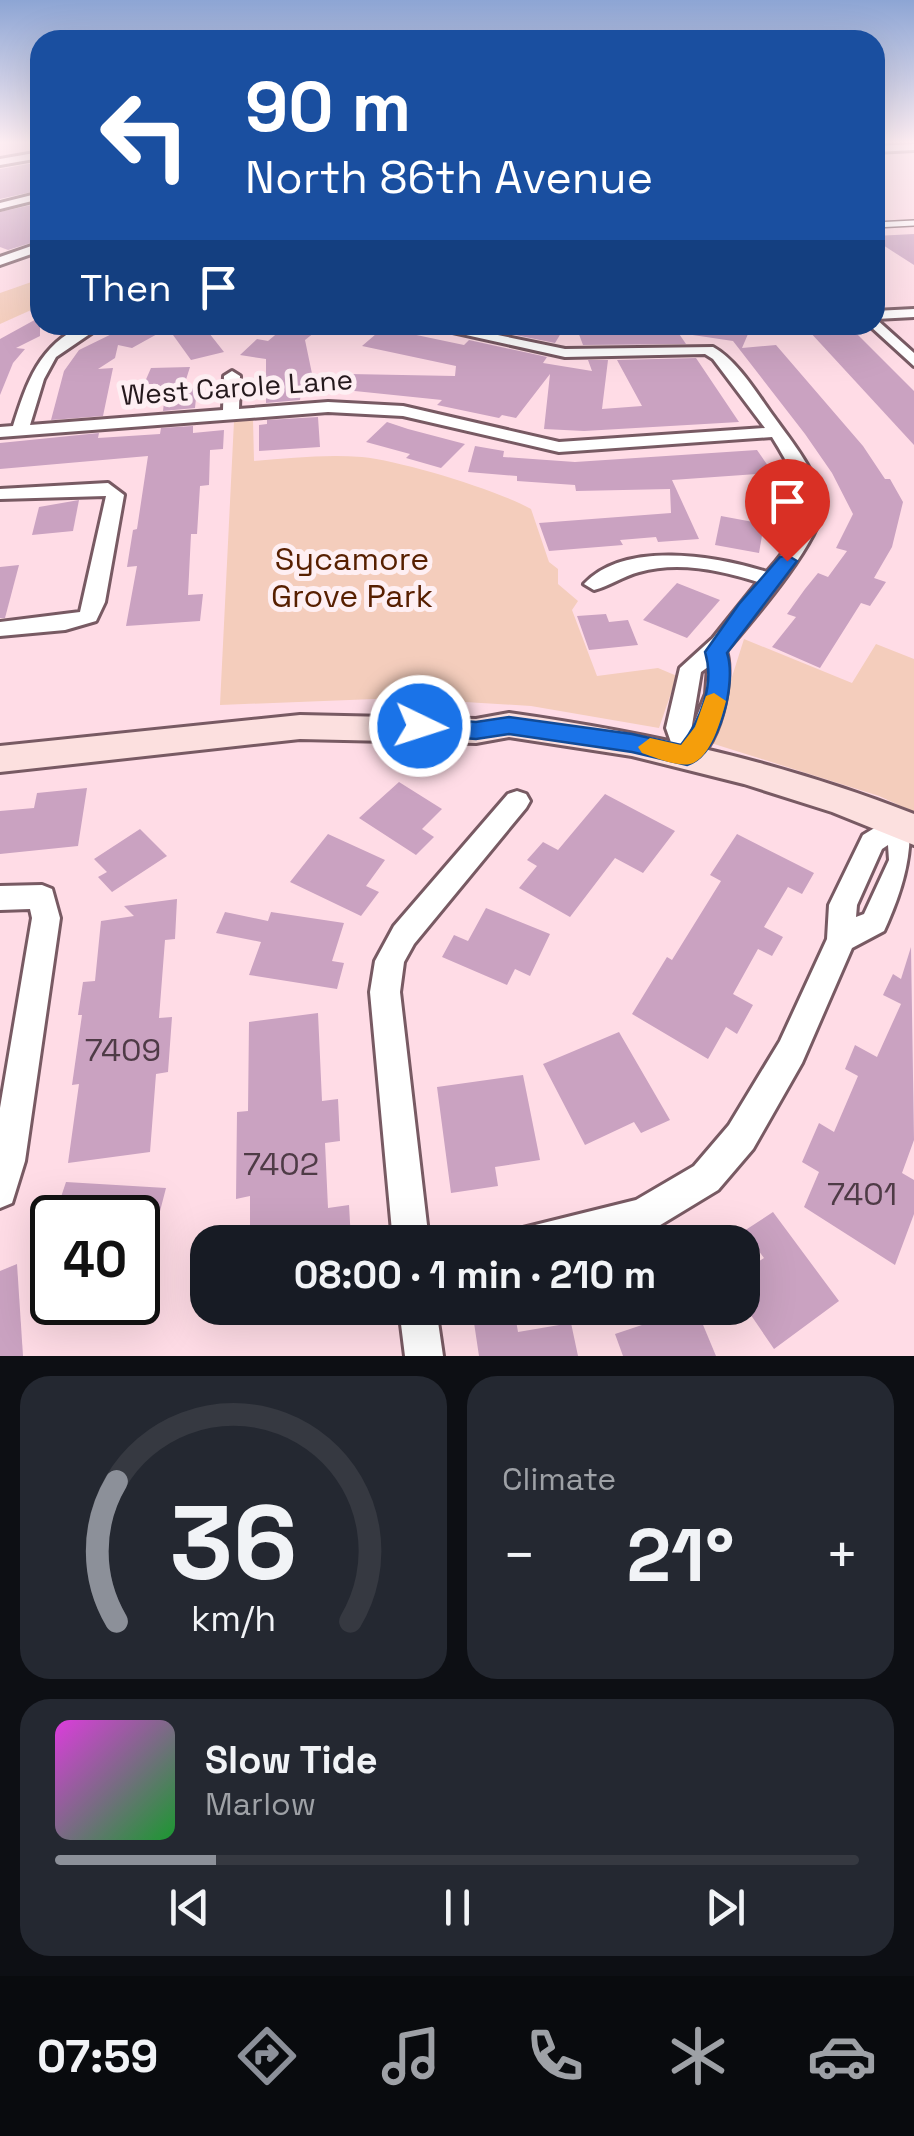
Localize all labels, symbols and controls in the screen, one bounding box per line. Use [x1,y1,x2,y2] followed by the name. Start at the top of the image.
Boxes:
[245,62,411,151] text: 90 m
[80,70,210,200] icon: left
[245,149,653,206] text: North 86th Avenue
[191,260,246,315] icon: arrive
[80,264,171,312] text: Then
[120,361,354,413] street label: West Carole Lane
[745,459,830,562] pin
[760,474,815,529] icon: arrive
[271,539,433,616] park label: Sycamore Grove Park
[368,674,472,778] position arrow
[85,1030,161,1070] house number: 7409
[243,1144,319,1184] house number: 7402
[827,1174,897,1214] house number: 7401
[30,1195,160,1325] speed limit sign: 40
[294,1251,656,1299] text: 08:00 · 1 min · 210 m
[502,1459,616,1499] text: Climate
[170,1477,297,1609] text: 36
[626,1507,735,1603] text: 21°
[502,1520,536,1590] text: −
[825,1520,859,1590] text: +
[191,1596,276,1641] text: km/h
[205,1736,378,1784] text: Slow Tide
[205,1784,316,1824] text: Marlow
[162,1880,217,1935] icon: previous
[430,1880,485,1935] icon: pause
[698,1880,753,1935] icon: next
[232,2021,302,2091] icon: directions
[376,2021,446,2091] icon: music
[520,2021,590,2091] icon: phone
[663,2021,733,2091] icon: climate
[807,2021,877,2091] icon: car
[37,2028,158,2085] text: 07:59

